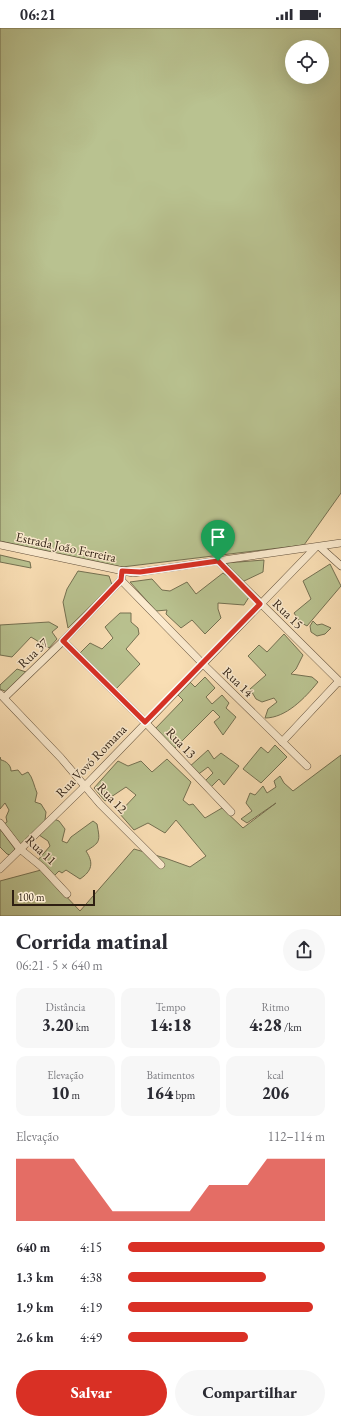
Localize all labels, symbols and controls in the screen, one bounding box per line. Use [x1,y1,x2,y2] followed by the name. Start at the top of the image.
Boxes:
[20,5,56,24] text: 06:21
[285,40,329,84] map controls
[285,40,329,84] button: locate
[201,520,235,561] pin
[207,526,229,548] icon: arrive
[14,528,119,566] street label: Estrada João Ferreira
[269,595,307,633] street label: Rua 15
[14,634,53,672] street label: Rua 37
[219,663,258,701] street label: Rua 14
[52,720,131,801] street label: Rua Vovó Romana
[162,724,200,762] street label: Rua 13
[93,779,131,818] street label: Rua 12
[22,831,60,869] street label: Rua 11
[12,888,95,907] scale bar
[18,890,45,904] text: 100 m
[16,927,168,956] text: Corrida matinal
[283,929,325,971] button: share
[16,957,103,974] text: 06:21 · 5 × 640 m
[46,1000,85,1014] text: Distância
[155,1000,186,1014] text: Tempo
[262,1000,290,1014] text: Ritmo
[42,1014,73,1036] text: 3.20
[150,1014,191,1036] text: 14:18
[249,1014,282,1036] text: 4:28
[73,1020,89,1034] text: km
[282,1020,302,1034] text: /km
[47,1068,84,1082] text: Elevação
[146,1068,195,1082] text: Batimentos
[267,1068,284,1082] text: kcal
[51,1082,69,1104] text: 10
[146,1082,173,1104] text: 164
[262,1082,289,1104] text: 206
[69,1088,80,1102] text: m
[173,1088,195,1102] text: bpm
[16,1128,59,1145] text: Elevação
[268,1128,325,1145] text: 112–114 m
[16,1239,50,1256] text: 640 m
[80,1239,102,1256] text: 4:15
[16,1269,54,1286] text: 1.3 km
[80,1269,102,1286] text: 4:38
[16,1299,54,1316] text: 1.9 km
[80,1299,102,1316] text: 4:19
[16,1329,54,1346] text: 2.6 km
[80,1329,102,1346] text: 4:49
[16,1370,167,1416] button: Salvar
[175,1370,325,1416] button: Compartilhar

